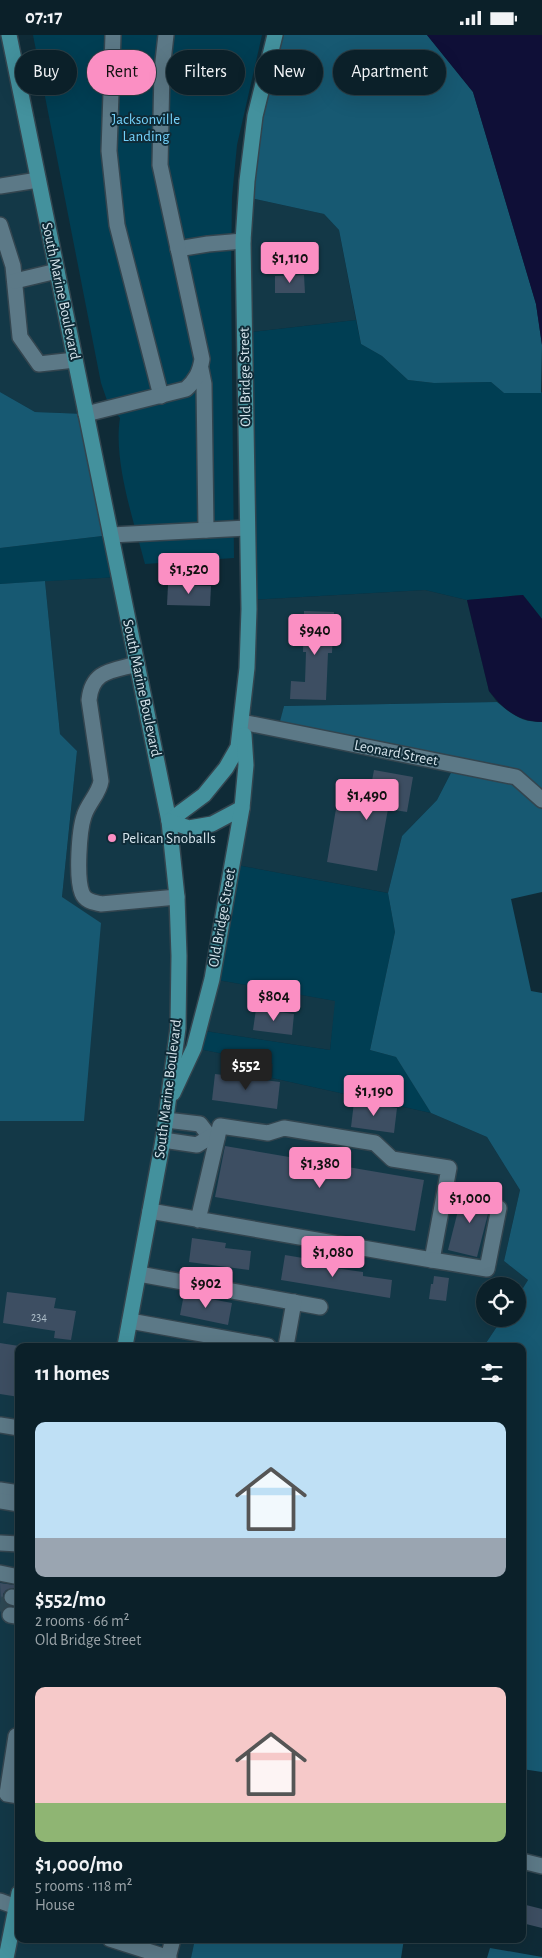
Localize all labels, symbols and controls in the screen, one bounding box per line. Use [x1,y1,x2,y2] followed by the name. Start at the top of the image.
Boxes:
[25,8,63,27] text: 07:17
[15,50,77,95] chip: Buy
[87,50,156,95] chip: Rent
[166,50,245,95] chip: Filters
[255,50,323,95] chip: New
[333,50,446,95] chip: Apartment
[112,112,180,144] park label: Jacksonville Landing
[39,221,83,361] street label: South Marine Boulevard
[249,241,331,284] pin: $1,110
[272,250,308,266] text: $1,110
[237,327,253,427] street label: Old Bridge Street
[148,553,230,595] pin: $1,520
[169,561,209,577] text: $1,520
[285,613,345,656] pin: $940
[120,618,164,758] street label: South Marine Boulevard
[299,622,331,638] text: $940
[353,738,439,769] street label: Leonard Street
[326,779,408,821] pin: $1,490
[347,787,387,803] text: $1,490
[122,831,216,846] place label: Pelican Snoballs
[106,832,118,844] marker: Pelican Snoballs
[206,867,238,968] street label: Old Bridge Street
[244,979,304,1022] pin: $804
[258,988,290,1004] text: $804
[152,1018,184,1159] street label: South Marine Boulevard
[216,1049,276,1091] pin: $552
[232,1057,260,1073] text: $552
[333,1075,415,1117] pin: $1,190
[355,1083,393,1099] text: $1,190
[279,1147,361,1189] pin: $1,380
[300,1155,340,1171] text: $1,380
[429,1181,511,1224] pin: $1,000
[449,1190,491,1206] text: $1,000
[292,1235,374,1278] pin: $1,080
[312,1244,354,1260] text: $1,080
[176,1267,236,1309] pin: $902
[191,1275,221,1291] text: $902
[476,1277,526,1327] map controls
[476,1277,526,1327] button: locate
[31,1311,47,1323] house number: 234
[478,1359,506,1387] icon: filters
[35,1363,110,1384] text: 11 homes
[226,1454,316,1544] icon: home
[35,1589,106,1610] text: $552/mo
[35,1613,129,1629] text: 2 rooms · 66 m²
[35,1632,141,1648] text: Old Bridge Street
[226,1719,316,1809] icon: home
[35,1854,123,1875] text: $1,000/mo
[35,1878,132,1894] text: 5 rooms · 118 m²
[35,1897,75,1913] text: House

